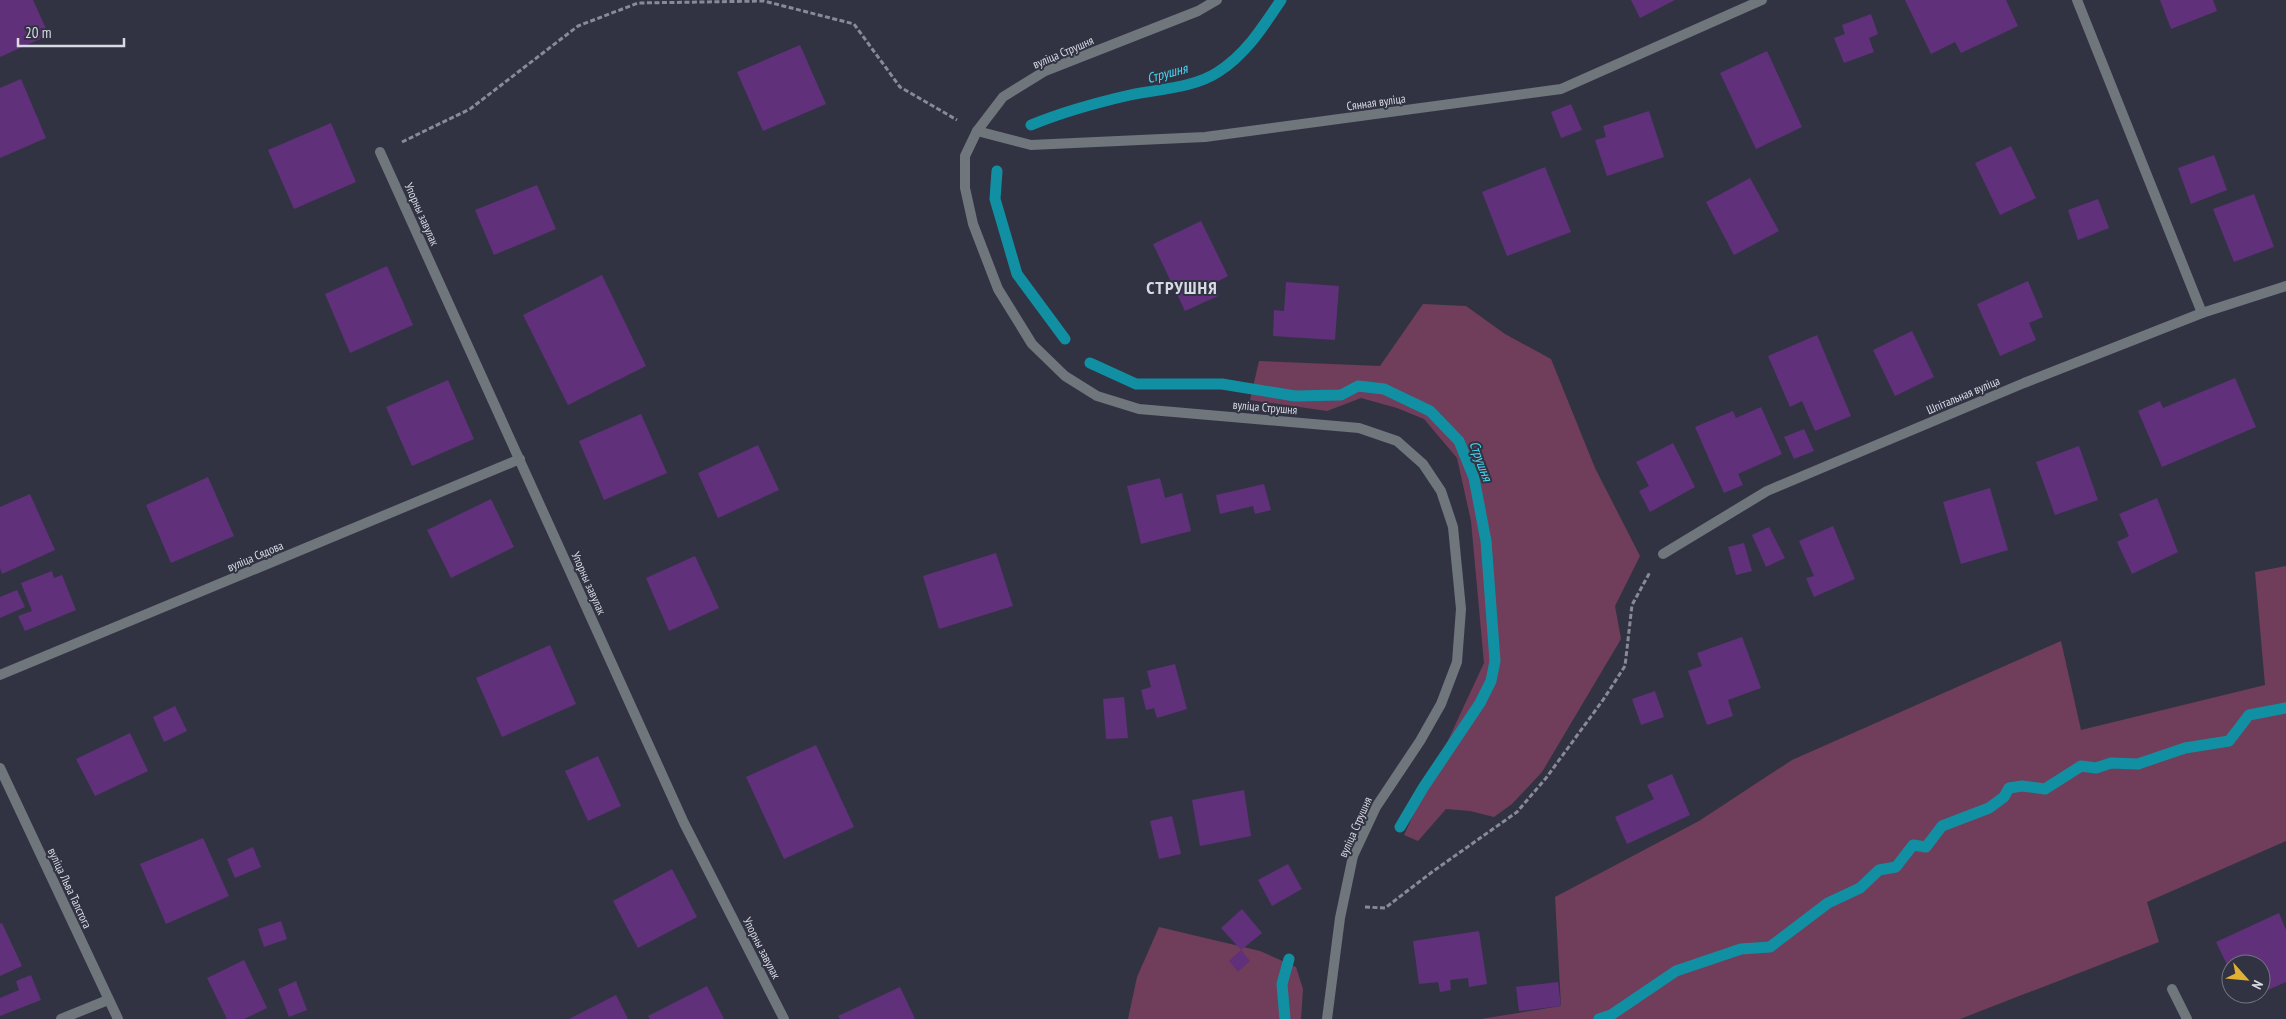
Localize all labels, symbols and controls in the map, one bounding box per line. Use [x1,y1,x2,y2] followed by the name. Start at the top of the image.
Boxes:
[18,15,124,47] scale bar
[25,23,51,42] text: 20 m
[1030,32,1096,72] street label: вуліца Струшня
[1145,59,1191,87] water label: Струшня
[1346,90,1407,114] street label: Сянная вуліца
[401,180,443,248] street label: Упорны завулак
[1146,276,1218,299] district label: СТРУШНЯ
[1924,373,2002,417] street label: Шпітальная вуліца
[1232,397,1298,417] street label: вуліца Струшня
[1465,439,1497,485] water label: Струшня
[225,537,285,575] street label: вуліца Сядова
[568,549,610,617] street label: Упорны завулак
[1335,794,1375,860] street label: вуліца Струшня
[45,845,95,931] street label: вуліца Льва Талстога
[740,915,784,982] street label: Упорны завулак
[2221,954,2271,1004] north arrow
[2248,977,2267,992] text: N

